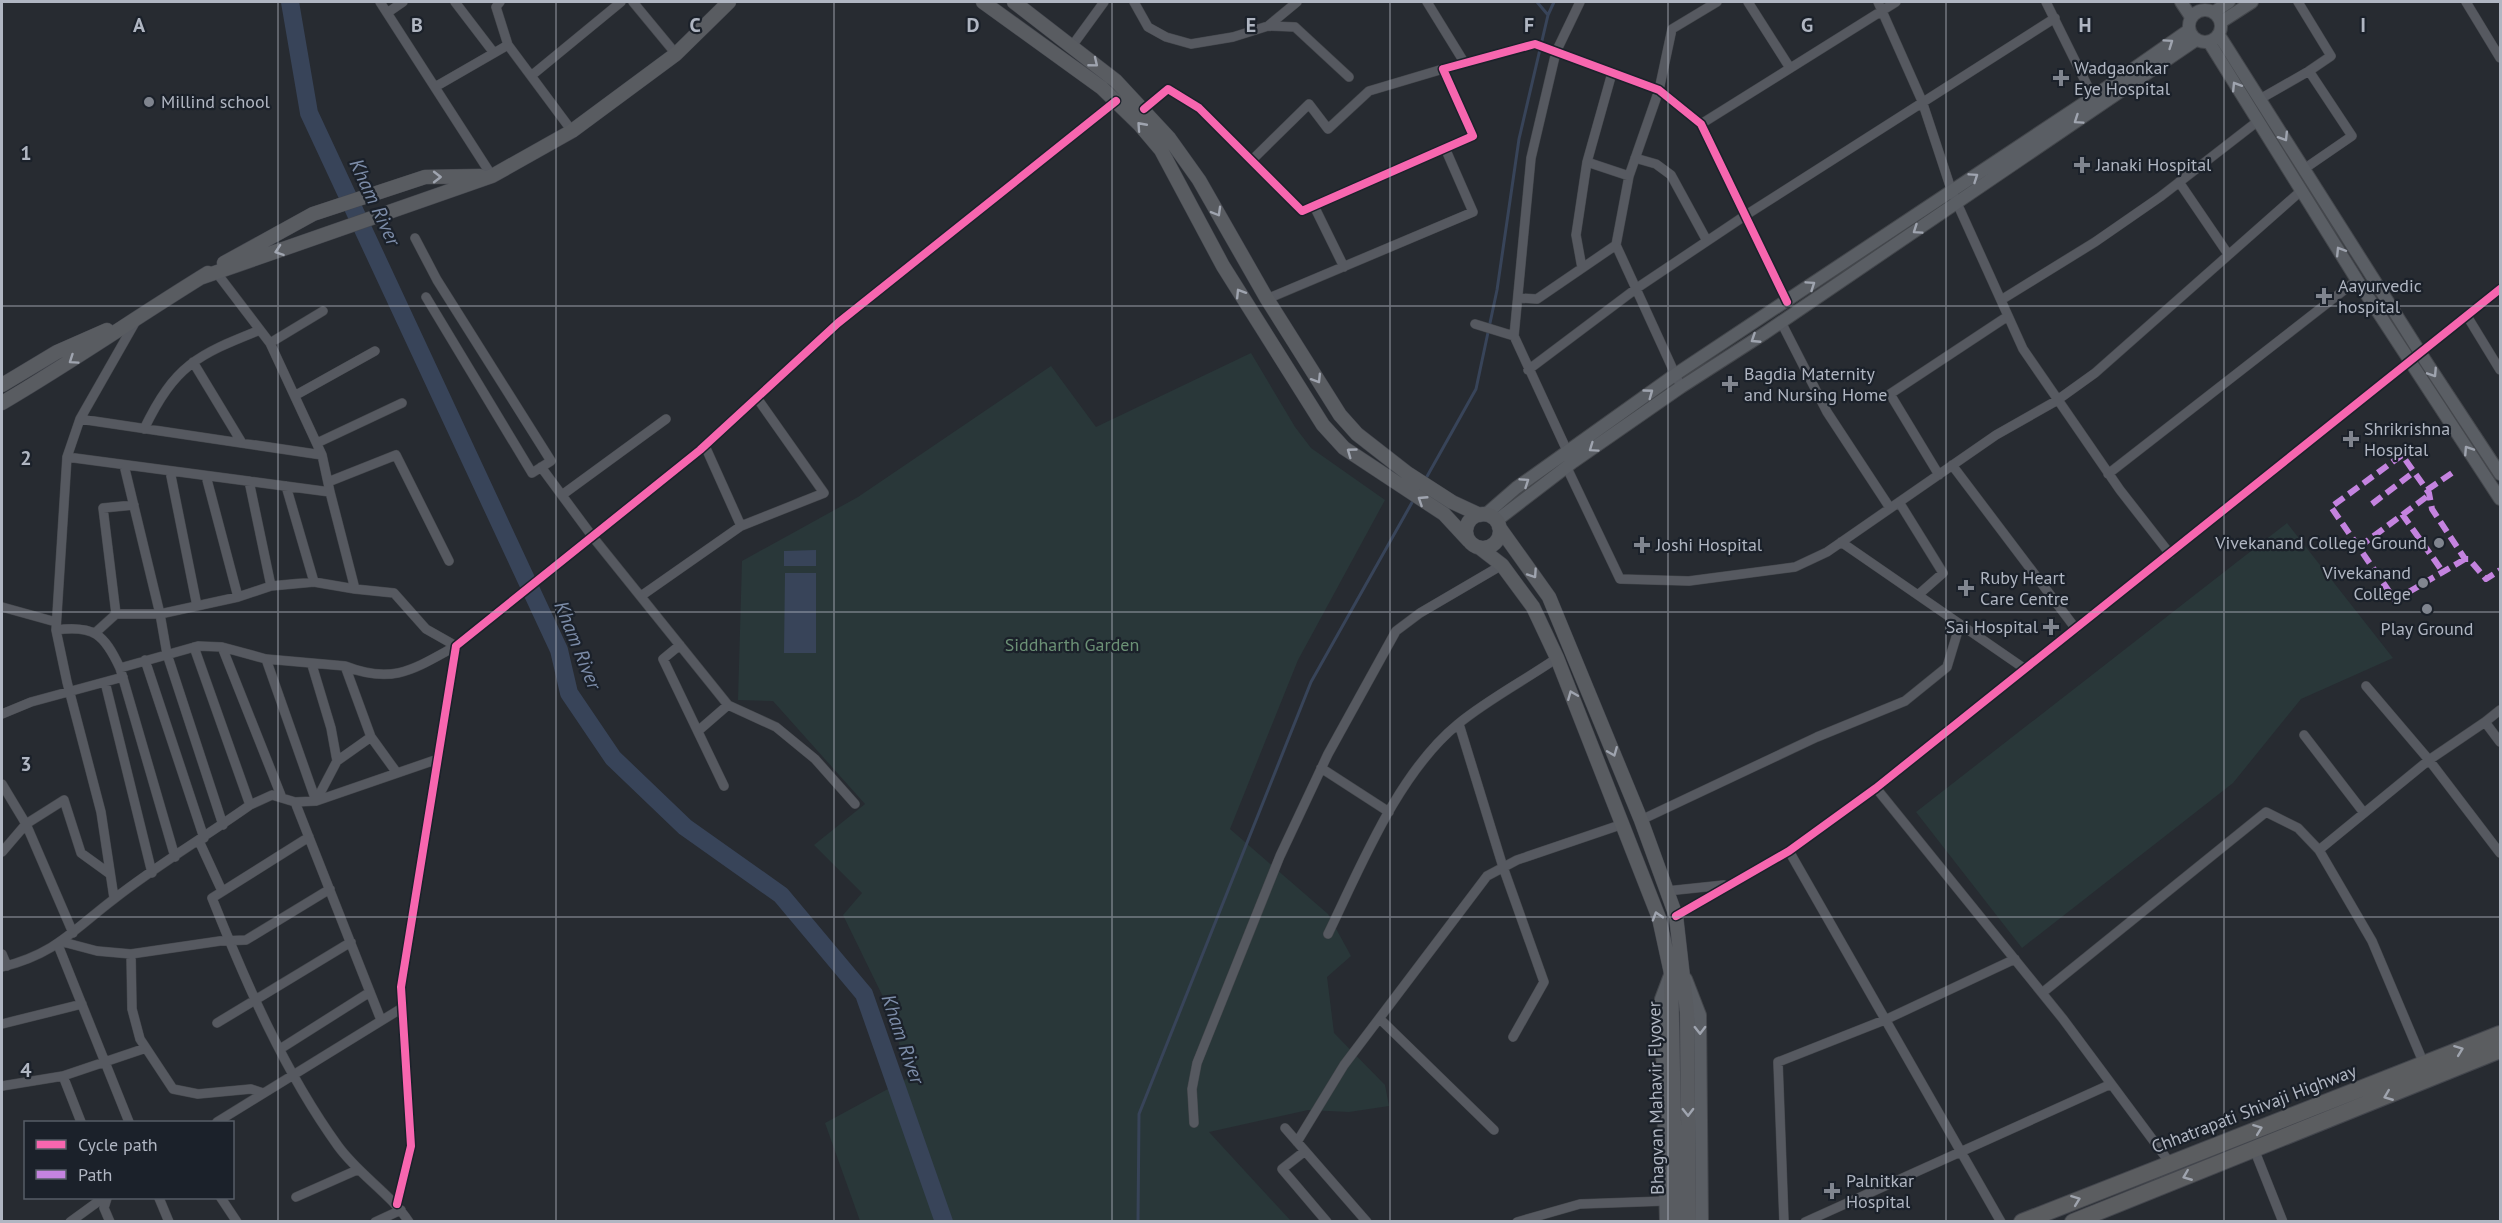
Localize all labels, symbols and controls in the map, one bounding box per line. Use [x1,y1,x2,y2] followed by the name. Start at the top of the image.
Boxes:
[133,12,146,38] text: A
[411,12,423,38] text: B
[689,12,701,38] text: C
[967,12,980,38] text: D
[1246,12,1256,38] text: E
[1524,12,1534,38] text: F
[1801,12,1813,38] text: G
[2078,12,2092,38] text: H
[2360,12,2366,38] text: I
[2163,39,2174,50] one-way arrow
[1087,56,1098,67] one-way arrow
[2074,56,2171,100] place label: Wadgaonkar Eye Hospital
[2052,69,2070,87] marker: Wadgaonkar Eye Hospital
[2233,81,2244,92] one-way arrow
[161,90,271,113] place label: Millind school
[142,95,156,109] marker: Millind school
[2074,113,2085,124] one-way arrow
[1137,122,1148,133] one-way arrow
[2277,131,2288,142] one-way arrow
[20,140,32,166] text: 1
[2095,153,2212,176] place label: Janaki Hospital
[344,154,407,251] water label: Kham River
[2073,156,2091,174] marker: Janaki Hospital
[433,171,442,183] one-way arrow
[1967,173,1978,184] one-way arrow
[1210,206,1221,216] one-way arrow
[1913,223,1924,234] one-way arrow
[274,243,285,256] one-way arrow
[2335,247,2347,257] one-way arrow
[2338,274,2422,318] place label: Aayurvedic hospital
[1805,282,1816,293] one-way arrow
[2315,287,2333,305] marker: Aayurvedic hospital
[1235,289,1247,299] one-way arrow
[1751,332,1762,343] one-way arrow
[69,353,80,364] one-way arrow
[1744,362,1887,406] place label: Bagdia Maternity and Nursing Home
[2426,367,2438,377] one-way arrow
[1310,373,1321,384] one-way arrow
[1721,375,1739,393] marker: Bagdia Maternity and Nursing Home
[1643,389,1654,400] one-way arrow
[2364,417,2450,461] place label: Shrikrishna Hospital
[2342,430,2360,448] marker: Shrikrishna Hospital
[1589,441,1600,452] one-way arrow
[20,445,32,471] text: 2
[2464,446,2475,457] one-way arrow
[1347,448,1358,459] one-way arrow
[1518,478,1529,489] one-way arrow
[1418,495,1428,507] one-way arrow
[2214,531,2427,554] place label: Vivekanand College Ground
[1655,533,1763,556] place label: Joshi Hospital
[1633,536,1651,554] marker: Joshi Hospital
[2432,536,2446,550] marker: Vivekanand College Ground
[2321,561,2411,605] place label: Vivekanand College
[1980,566,2069,610] place label: Ruby Heart Care Centre
[1526,568,1537,579] one-way arrow
[2416,576,2430,590] marker: Vivekanand College
[1957,579,1975,597] marker: Ruby Heart Care Centre
[549,597,608,694] water label: Kham River
[2420,602,2434,616] marker: Play Ground
[1946,615,2039,638] place label: Sai Hospital
[2381,617,2473,640] place label: Play Ground
[2042,618,2060,636] marker: Sai Hospital
[1005,633,1139,656] park label: Siddharth Garden
[1567,691,1579,702] one-way arrow
[1606,745,1618,756] one-way arrow
[20,751,32,777] text: 3
[1652,912,1665,922] one-way arrow
[876,991,931,1089] water label: Kham River
[1642,1001,1669,1195] street label: Bhagvan Mahavir Flyover
[1694,1026,1706,1035] one-way arrow
[2452,1045,2463,1057] one-way arrow
[20,1057,32,1083] text: 4
[2148,1059,2360,1158] street label: Chhatrapati Shivaji Highway
[2383,1089,2394,1101] one-way arrow
[1682,1108,1694,1117] one-way arrow
[24,1121,234,1199] legend
[2251,1124,2262,1136] one-way arrow
[78,1133,158,1156] text: Cycle path
[78,1163,112,1186] text: Path
[1846,1169,1914,1213] place label: Palnitkar Hospital
[2182,1169,2193,1181] one-way arrow
[1823,1182,1841,1200] marker: Palnitkar Hospital
[2070,1195,2081,1207] one-way arrow

